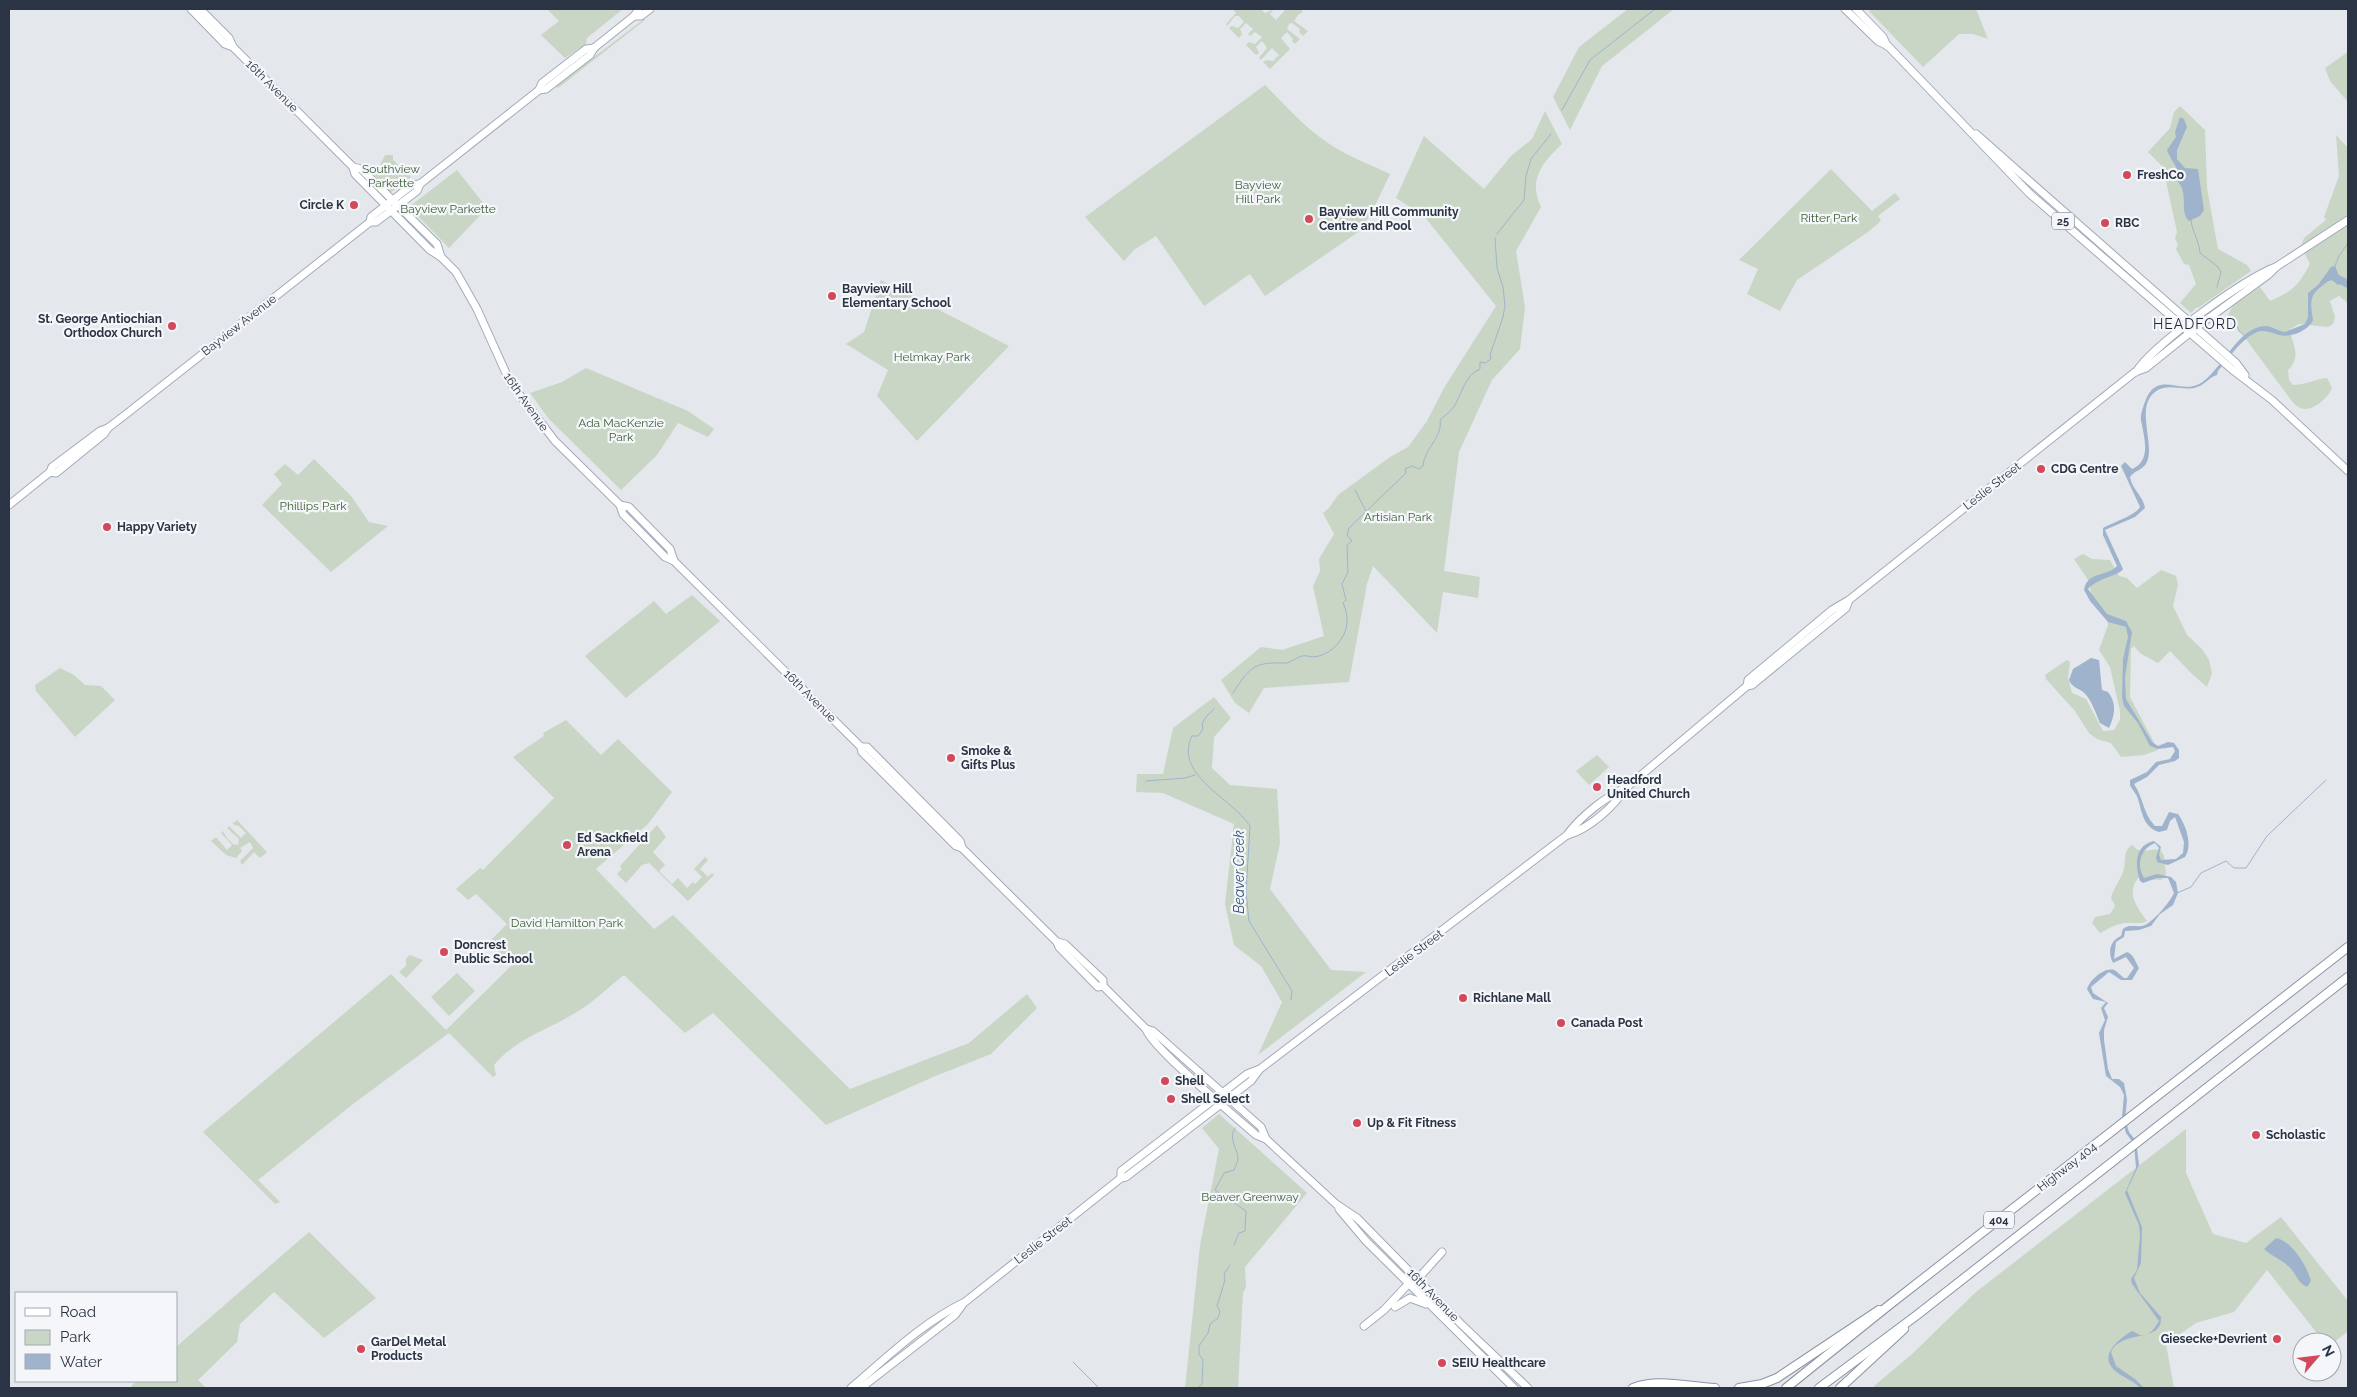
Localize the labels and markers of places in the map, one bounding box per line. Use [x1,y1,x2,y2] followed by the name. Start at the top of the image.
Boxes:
[2137,168,2184,182] place label: FreshCo
[2121,169,2133,181] marker: FreshCo
[299,198,345,212] place label: Circle K
[348,199,360,211] marker: Circle K
[1319,205,1459,233] place label: Bayview Hill Community Centre and Pool
[1303,213,1315,225] marker: Bayview Hill Community Centre and Pool
[2115,216,2139,230] place label: RBC
[2099,217,2111,229] marker: RBC
[842,282,951,310] place label: Bayview Hill Elementary School
[826,290,838,302] marker: Bayview Hill Elementary School
[38,312,162,340] place label: St. George Antiochian Orthodox Church
[166,320,178,332] marker: St. George Antiochian Orthodox Church
[2051,462,2118,476] place label: CDG Centre
[2035,463,2047,475] marker: CDG Centre
[117,520,197,534] place label: Happy Variety
[101,521,113,533] marker: Happy Variety
[961,744,1015,772] place label: Smoke & Gifts Plus
[945,752,957,764] marker: Smoke & Gifts Plus
[1607,773,1690,801] place label: Headford United Church
[1591,781,1603,793] marker: Headford United Church
[577,831,648,859] place label: Ed Sackfield Arena
[561,839,573,851] marker: Ed Sackfield Arena
[454,938,533,966] place label: Doncrest Public School
[438,946,450,958] marker: Doncrest Public School
[1473,991,1551,1005] place label: Richlane Mall
[1457,992,1469,1004] marker: Richlane Mall
[1571,1016,1643,1030] place label: Canada Post
[1555,1017,1567,1029] marker: Canada Post
[1175,1074,1205,1088] place label: Shell
[1159,1075,1171,1087] marker: Shell
[1181,1092,1250,1106] place label: Shell Select
[1165,1093,1177,1105] marker: Shell Select
[1367,1116,1456,1130] place label: Up & Fit Fitness
[1351,1117,1363,1129] marker: Up & Fit Fitness
[2266,1128,2326,1142] place label: Scholastic
[2250,1129,2262,1141] marker: Scholastic
[2161,1332,2267,1346] place label: Giesecke+Devrient
[2271,1333,2283,1345] marker: Giesecke+Devrient
[371,1335,446,1363] place label: GarDel Metal Products
[355,1343,367,1355] marker: GarDel Metal Products
[1452,1356,1546,1370] place label: SEIU Healthcare
[1436,1357,1448,1369] marker: SEIU Healthcare

